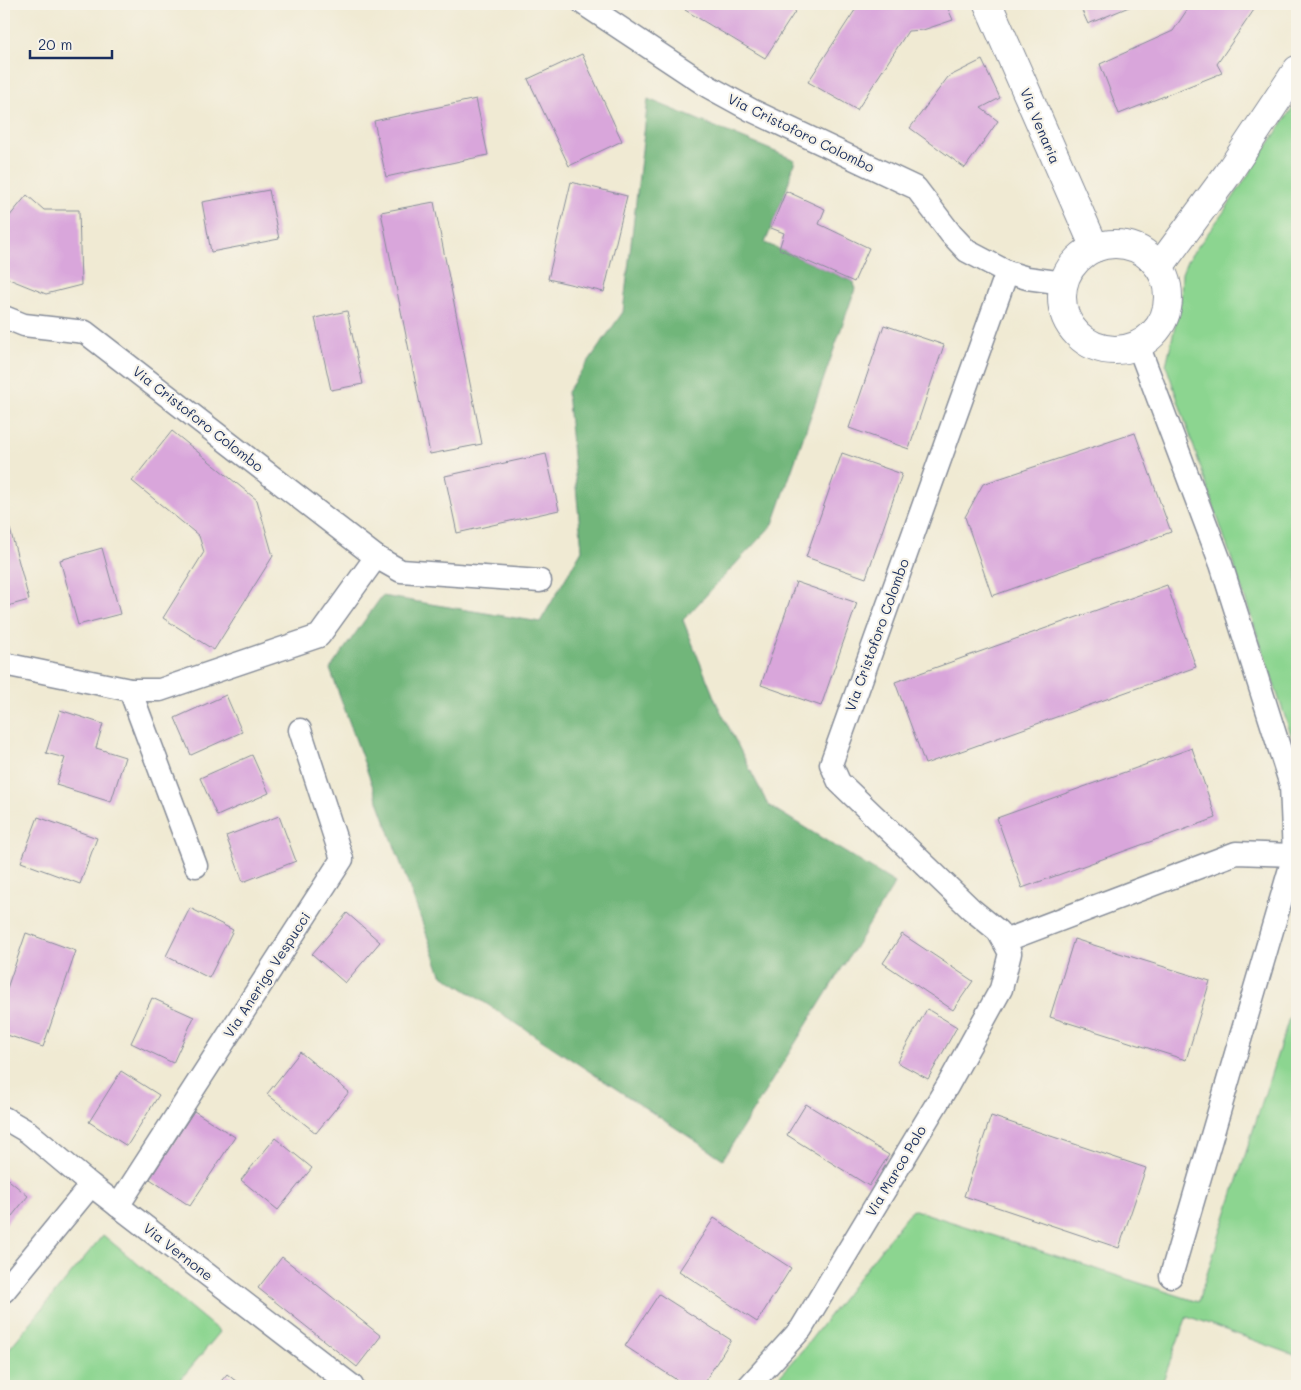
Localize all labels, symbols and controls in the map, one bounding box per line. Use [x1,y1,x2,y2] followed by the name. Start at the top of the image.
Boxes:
[30,28,112,60] scale bar
[38,34,72,54] text: 20 m
[1016,85,1065,167] street label: Via Venaria
[725,89,878,176] street label: Via Cristoforo Colombo
[129,362,268,476] street label: Via Cristoforo Colombo
[840,556,913,714] street label: Via Cristoforo Colombo
[219,908,314,1041] street label: Via Anerigo Vespucci
[861,1122,930,1220] street label: Via Marco Polo
[139,1218,217,1285] street label: Via Vernone

